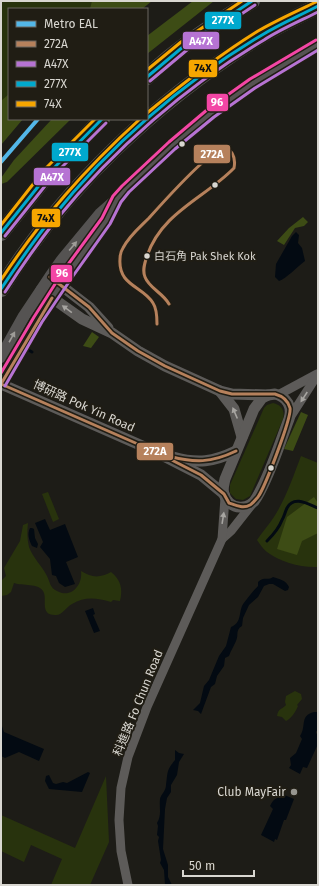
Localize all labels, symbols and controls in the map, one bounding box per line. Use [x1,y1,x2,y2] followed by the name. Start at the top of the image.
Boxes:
[8,8,148,120] legend
[204,11,242,30] line badge: 277X
[212,14,235,27] text: 277X
[44,17,98,31] text: Metro EAL
[182,31,220,50] line badge: A47X
[188,35,213,48] text: A47X
[44,37,68,51] text: 272A
[44,57,69,71] text: A47X
[188,59,218,78] line badge: 74X
[194,62,212,75] text: 74X
[44,77,67,91] text: 277X
[206,93,229,112] line badge: 96
[211,96,223,109] text: 96
[44,97,62,111] text: 74X
[177,139,187,149] unlabelled marker
[51,142,89,162] line badge: 277X
[193,144,231,164] line badge: 272A
[59,146,82,159] text: 277X
[201,148,224,161] text: 272A
[33,167,71,186] line badge: A47X
[39,171,64,184] text: A47X
[210,180,220,190] unlabelled marker
[31,208,61,228] line badge: 74X
[37,212,55,225] text: 74X
[69,240,78,251] one-way arrow
[154,250,256,263] place label: 白石角 Pak Shek Kok
[142,251,152,261] marker: 白石角 Pak Shek Kok
[50,264,73,283] line badge: 96
[56,267,68,280] text: 96
[62,305,72,313] one-way arrow
[9,331,16,343] one-way arrow
[31,377,137,435] street label: 博研路 Pok Yin Road
[300,391,307,402] one-way arrow
[231,406,237,418] one-way arrow
[136,442,174,461] line badge: 272A
[144,445,167,458] text: 272A
[266,463,276,473] unlabelled marker
[220,512,226,524] one-way arrow
[110,648,166,758] street label: 科進路 Fo Chun Road
[217,785,286,799] place label: Club MayFair
[289,787,299,797] marker: Club MayFair
[183,852,254,878] scale bar
[189,859,215,873] text: 50 m

